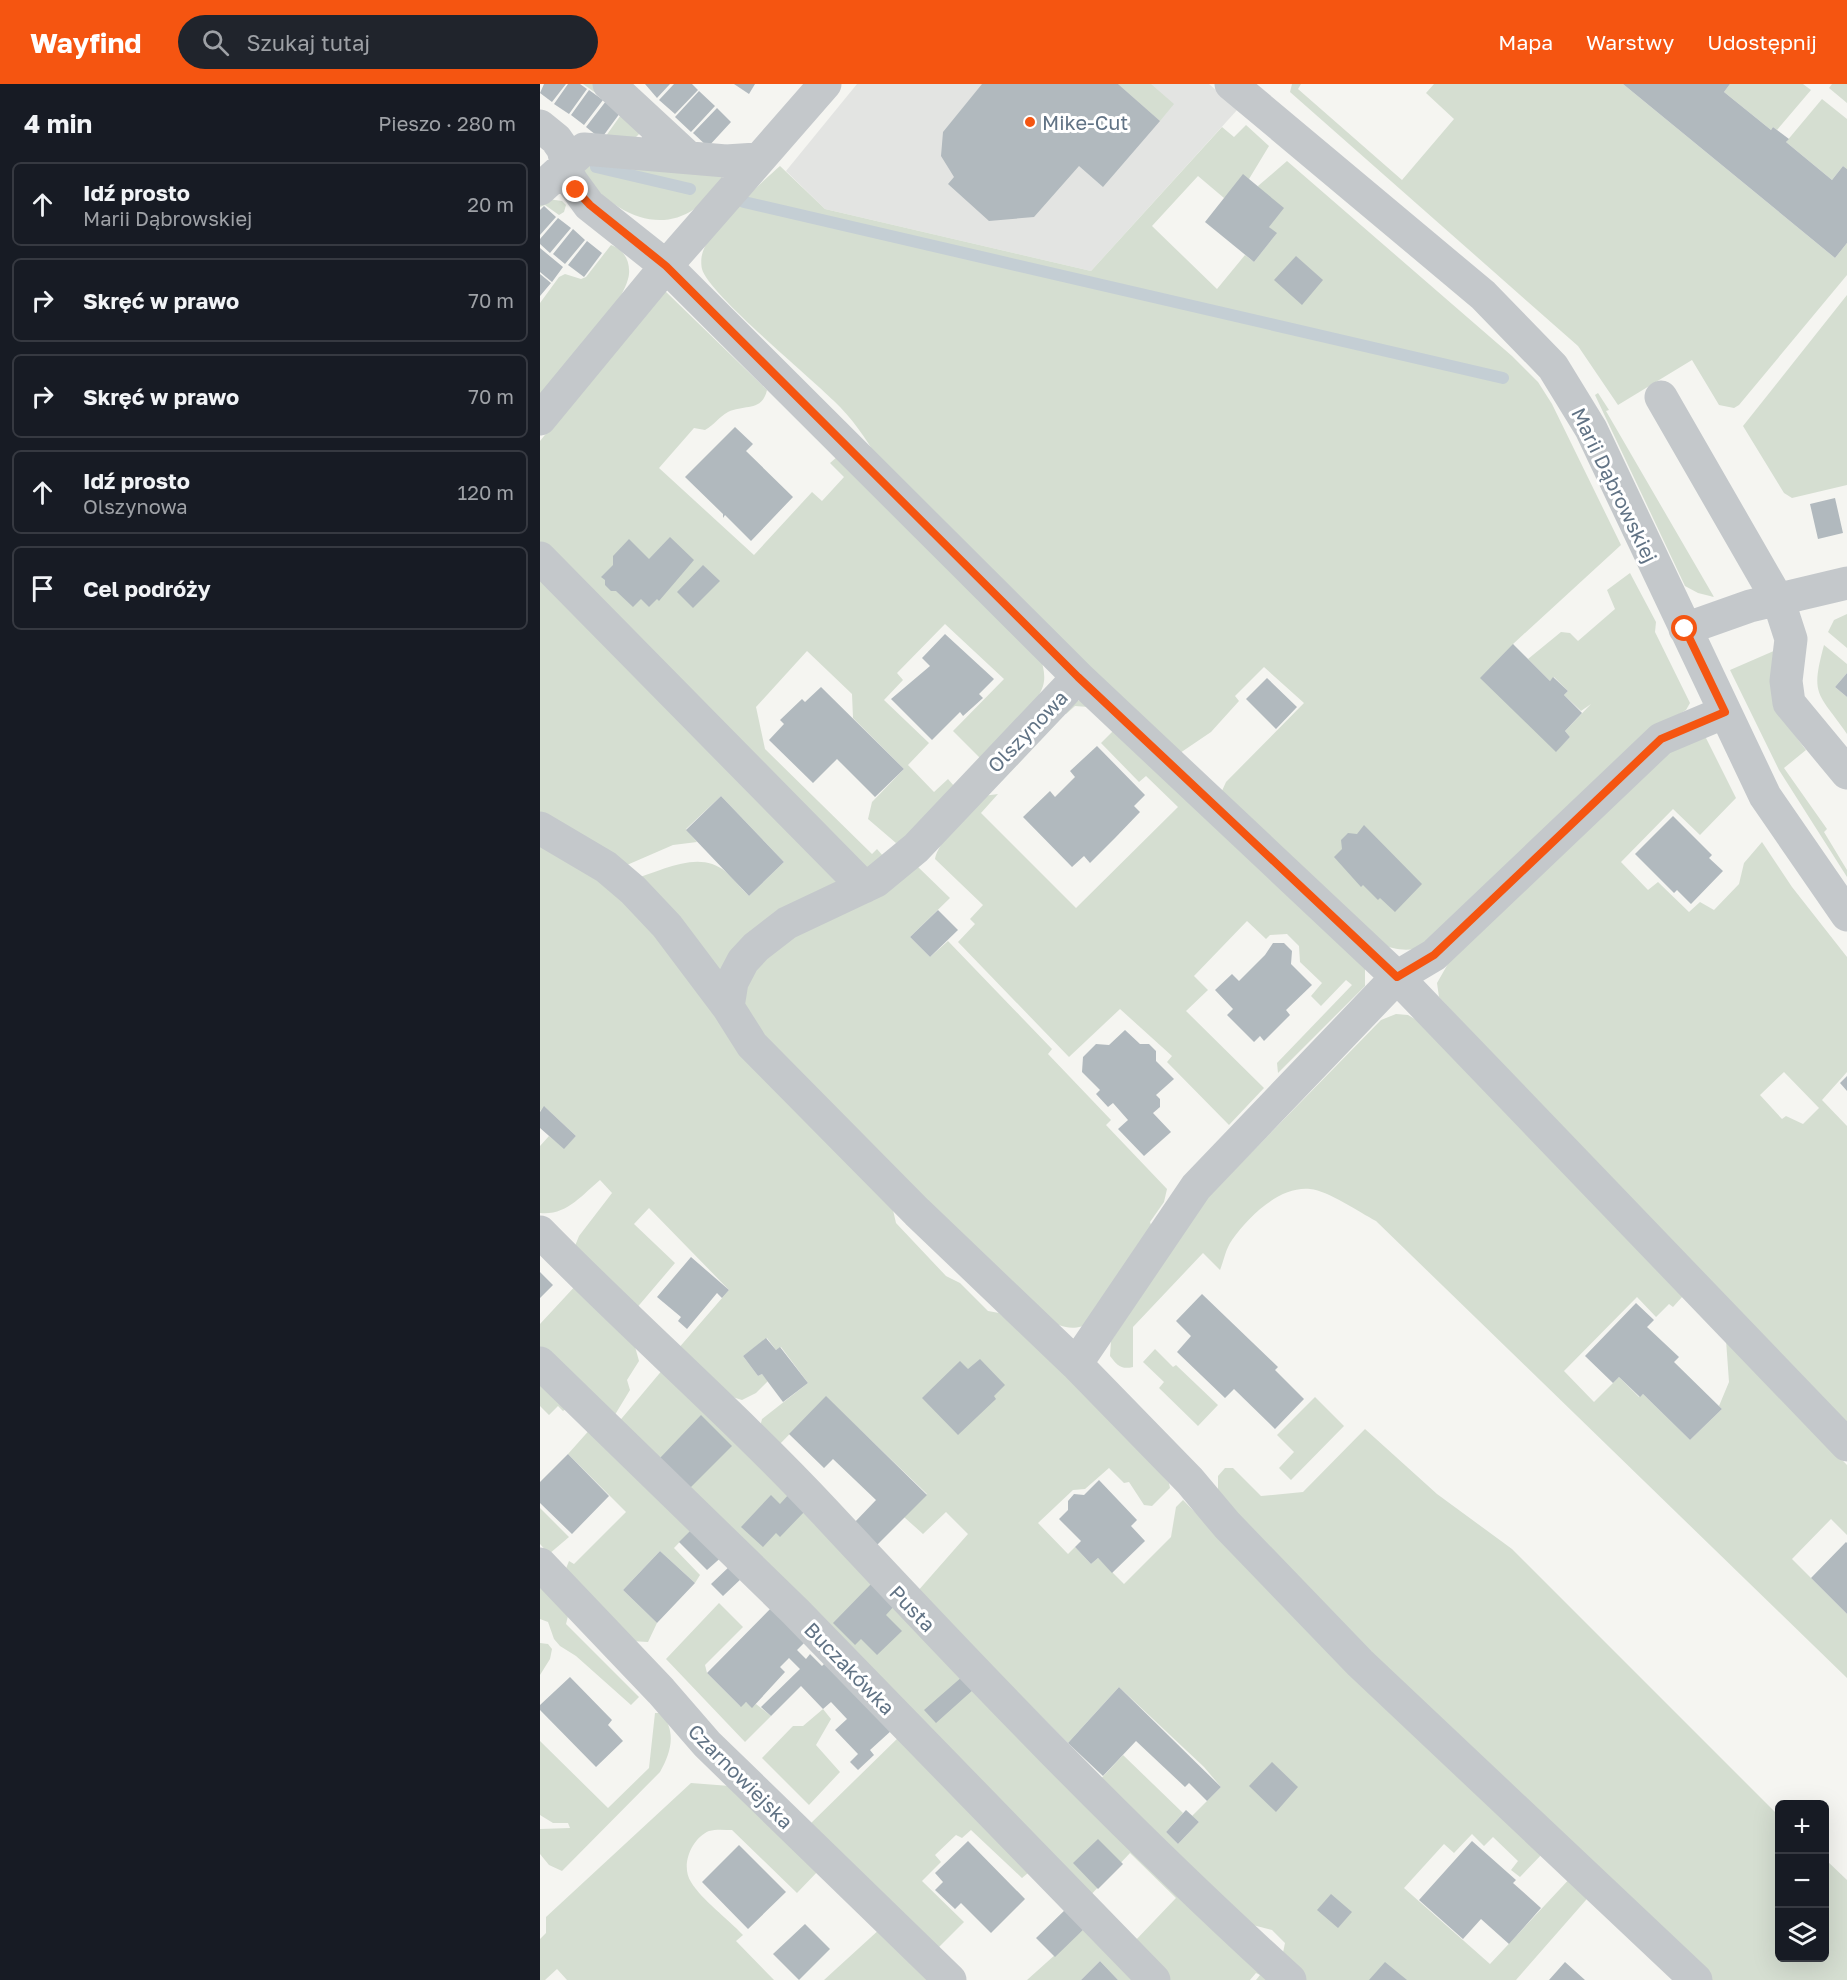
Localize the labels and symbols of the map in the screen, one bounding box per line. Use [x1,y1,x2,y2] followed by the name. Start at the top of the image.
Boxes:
[1042,110,1128,134] place label: Mike-Cut
[1023,115,1037,129] marker: Mike-Cut
[562,176,588,202] route end
[1567,404,1663,566] street label: Marii Dąbrowskiej
[1671,615,1697,641] route start
[982,685,1072,777] street label: Olszynowa
[885,1580,941,1636] street label: Pusta
[800,1617,900,1719] street label: Buczakówka
[684,1719,798,1833] street label: Czarnowiejska

